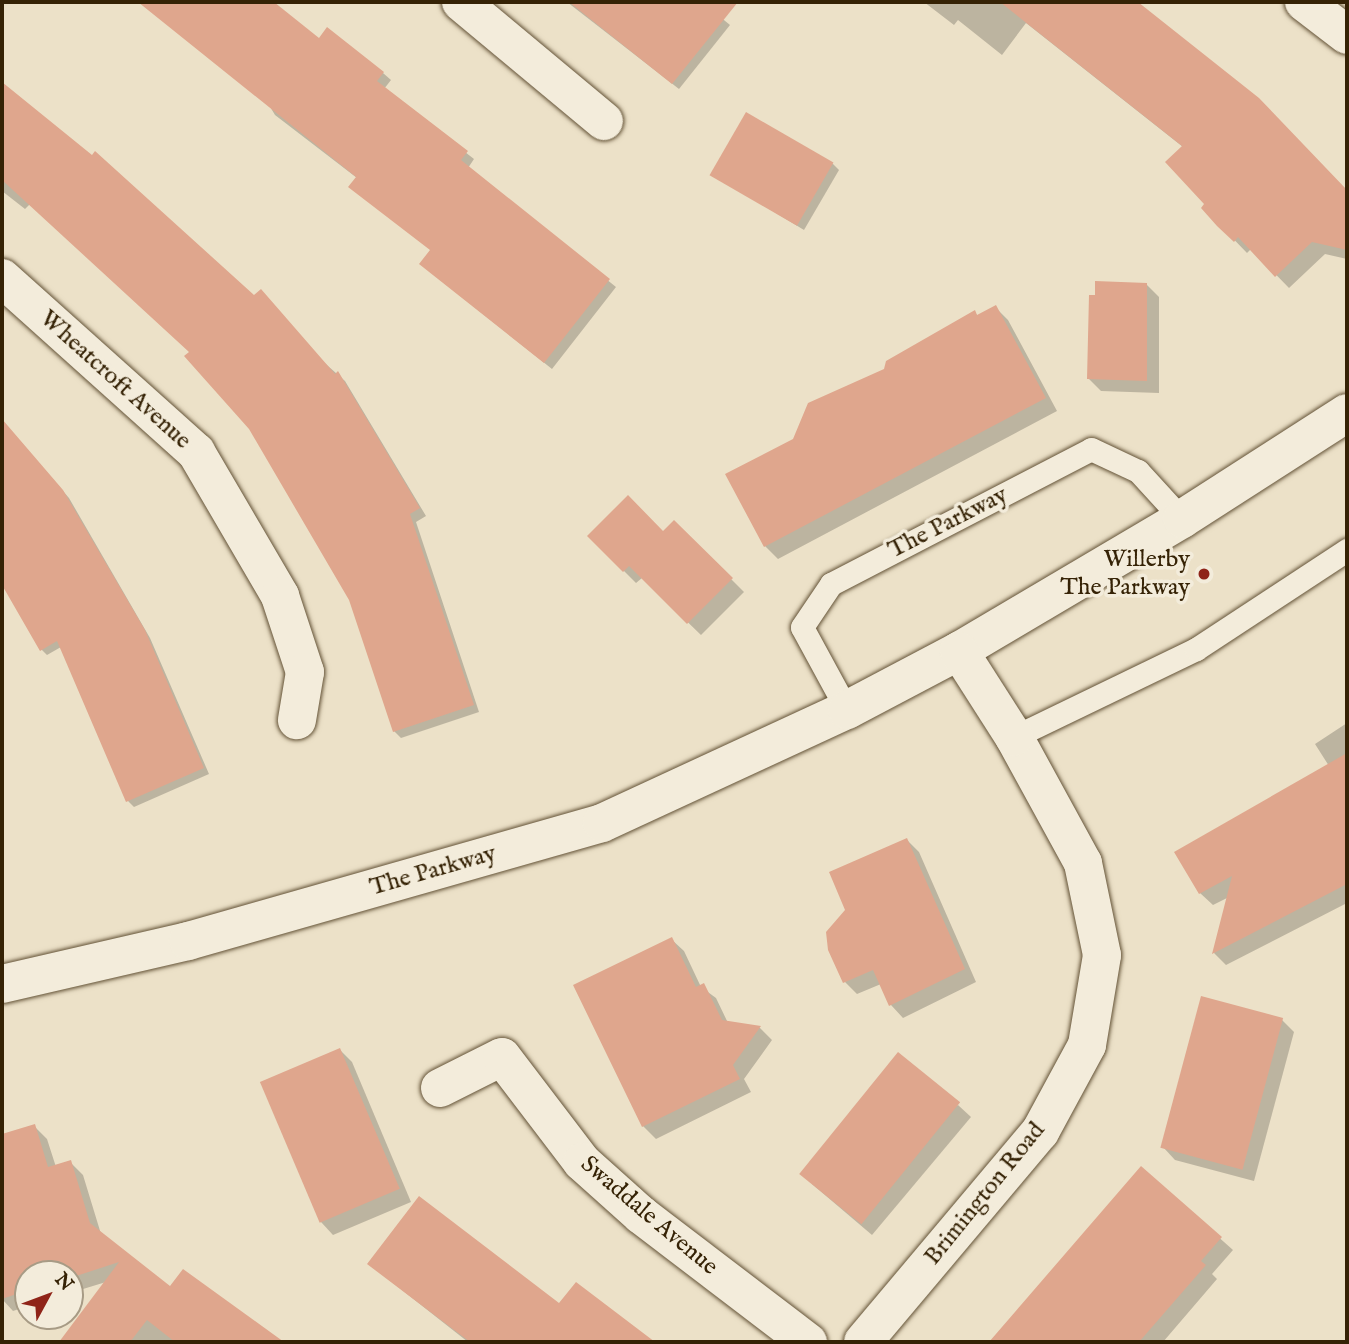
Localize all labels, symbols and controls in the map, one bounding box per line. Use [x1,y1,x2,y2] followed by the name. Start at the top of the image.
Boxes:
[33,304,197,456] street label: Wheatcroft Avenue
[884,481,1012,565] street label: The Parkway
[1060,546,1190,602] place label: Willerby The Parkway
[1196,566,1212,582] marker: Willerby The Parkway
[367,839,499,903] street label: The Parkway
[919,1117,1051,1271] street label: Brimington Road
[575,1150,723,1282] street label: Swaddale Avenue
[14,1260,84,1330] north arrow
[49,1268,78,1297] text: N

